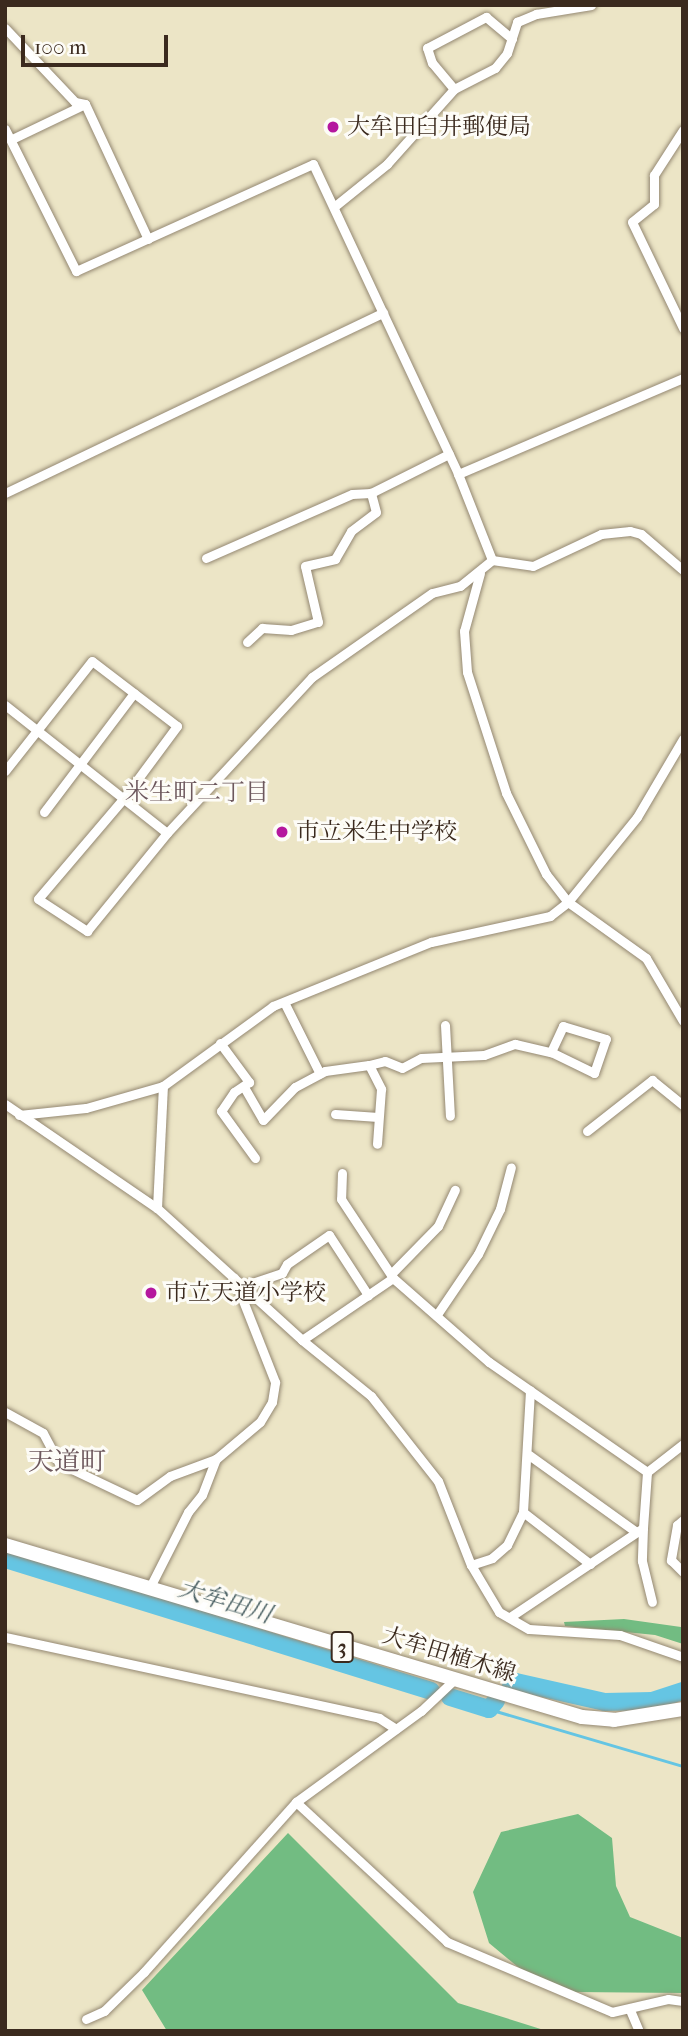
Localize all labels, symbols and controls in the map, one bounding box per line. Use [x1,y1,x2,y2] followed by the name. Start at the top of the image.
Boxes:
[24,21,172,65] scale bar
[34,35,87,59] text: 100 m
[347,113,531,141] place label: 大牟田臼井郵便局
[325,119,341,135] marker: 大牟田臼井郵便局
[125,779,269,807] district label: 米生町二丁目
[296,818,457,846] place label: 市立米生中学校
[274,824,290,840] marker: 市立米生中学校
[165,1279,326,1307] place label: 市立天道小学校
[143,1285,159,1301] marker: 市立天道小学校
[28,1446,106,1478] district label: 天道町
[175,1574,275,1630] water label: 大牟田川
[379,1622,519,1688] street label: 大牟田植木線
[330,1630,354,1664] road number: 3

